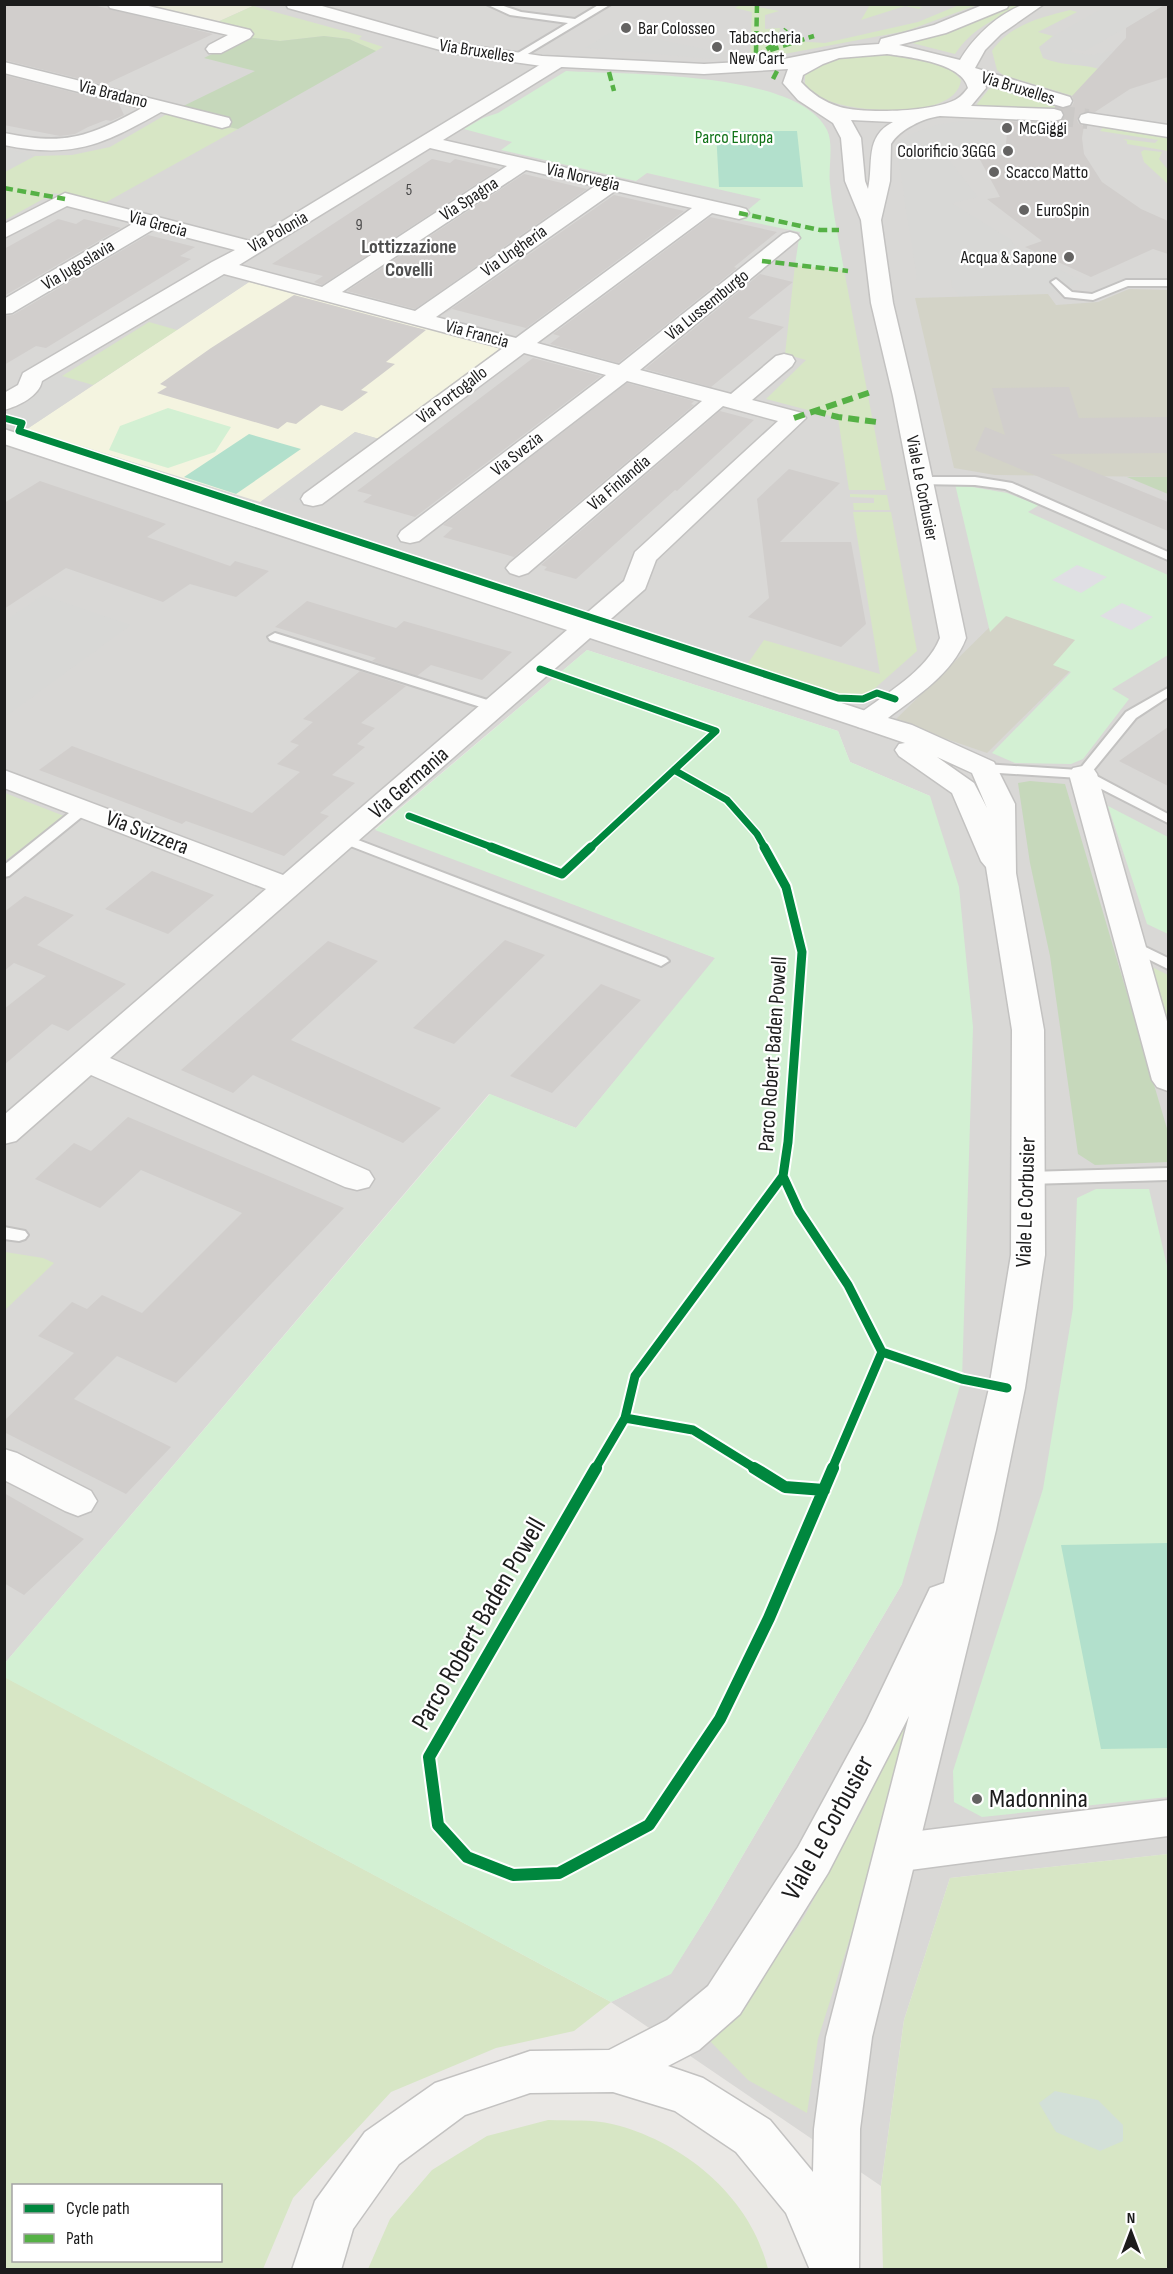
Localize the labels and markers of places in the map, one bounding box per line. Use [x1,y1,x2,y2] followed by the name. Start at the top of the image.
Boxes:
[638,18,715,39] place label: Bar Colosseo
[619,21,633,35] marker: Bar Colosseo
[729,27,801,69] place label: Tabaccheria New Cart
[710,40,724,54] marker: Tabaccheria New Cart
[1019,118,1067,139] place label: McGiggi
[1000,121,1014,135] marker: McGiggi
[897,141,996,162] place label: Colorificio 3GGG
[1001,144,1015,158] marker: Colorificio 3GGG
[1006,162,1088,183] place label: Scacco Matto
[987,165,1001,179] marker: Scacco Matto
[1036,200,1090,221] place label: EuroSpin
[1017,203,1031,217] marker: EuroSpin
[960,247,1057,268] place label: Acqua & Sapone
[1062,250,1076,264] marker: Acqua & Sapone
[989,1783,1088,1815] place label: Madonnina
[970,1792,984,1806] marker: Madonnina

